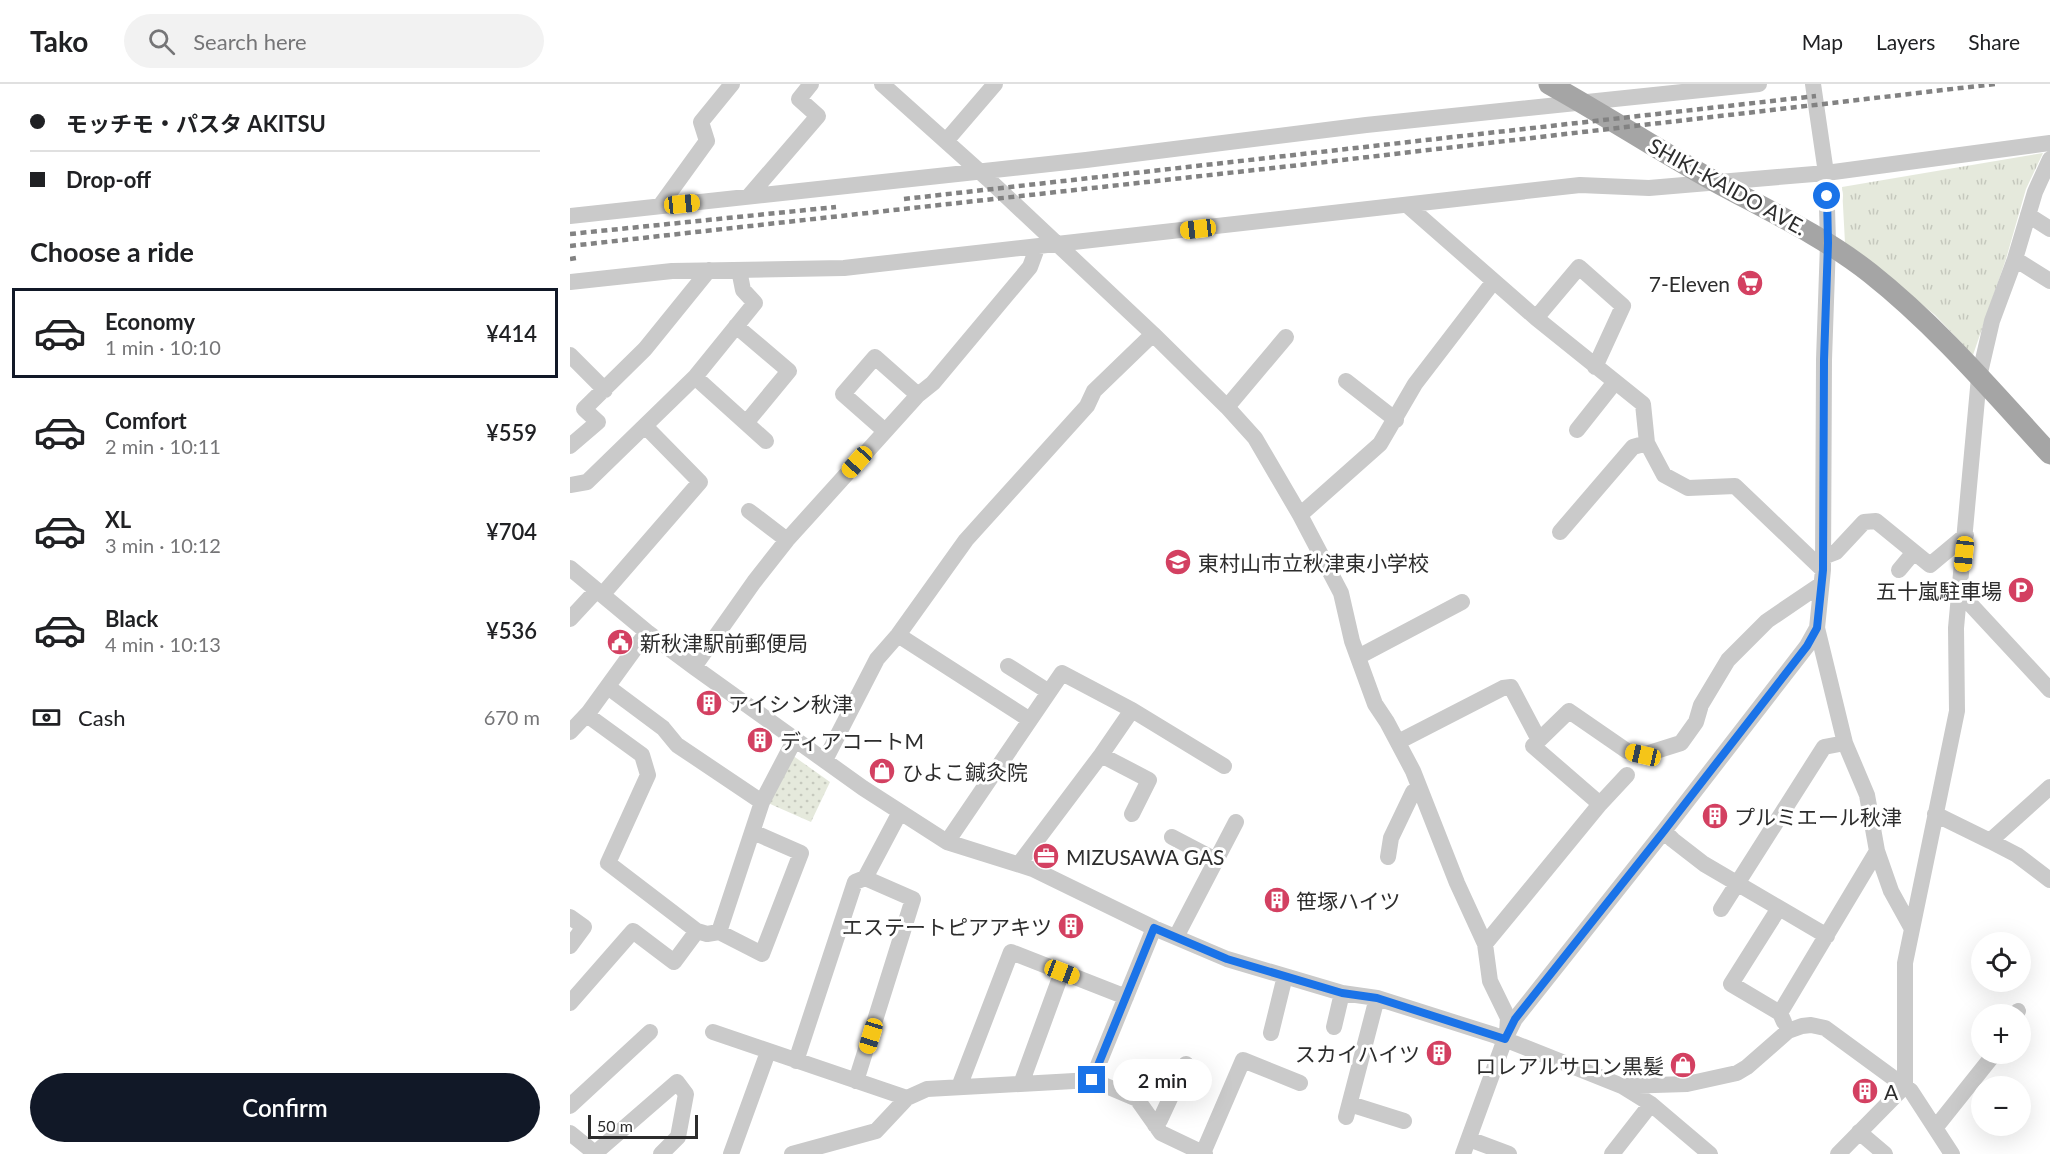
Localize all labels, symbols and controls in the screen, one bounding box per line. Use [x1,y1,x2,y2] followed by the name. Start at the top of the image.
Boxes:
[124,14,544,68] search box
[30,24,88,58] text: Tako
[145,25,178,58] icon: search
[193,28,307,55] text: Search here
[1802,29,1843,54] text: Map
[1876,29,1935,54] text: Layers
[1968,29,2020,54] text: Share
[66,110,326,137] text: モッチモ・パスタ AKITSU
[1645,132,1811,240] street label: SHIKI-KAIDO AVE.
[66,166,151,193] text: Drop-off
[1813,182,1840,209] route start
[663,193,701,215] car
[1179,218,1217,240] car
[30,235,194,268] text: Choose a ride
[1735,268,1765,298] supermarket icon: 7-Eleven
[1649,271,1730,296] place label: 7-Eleven
[33,306,87,360] icon: car
[105,308,195,335] text: Economy
[486,320,537,347] text: ¥414
[105,335,221,359] text: 1 min · 10:10
[33,405,87,459] icon: car
[105,407,187,434] text: Comfort
[486,419,537,446] text: ¥559
[105,434,221,458] text: 2 min · 10:11
[838,443,876,481] car
[33,504,87,558] icon: car
[105,506,131,533] text: XL
[486,518,537,545] text: ¥704
[105,533,221,557] text: 3 min · 10:12
[1953,535,1975,573] car
[1163,547,1193,577] school or university icon: 東村山市立秋津東小学校
[1198,550,1429,575] place label: 東村山市立秋津東小学校
[2006,575,2036,605] parking icon: 五十嵐駐車場
[1876,578,2002,603] place label: 五十嵐駐車場
[33,603,87,657] icon: car
[105,605,158,632] text: Black
[486,617,537,644] text: ¥536
[605,627,635,657] public building icon: 新秋津駅前郵便局
[640,630,808,655] place label: 新秋津駅前郵便局
[105,632,221,656] text: 4 min · 10:13
[694,688,724,718] building icon: アイシン秋津
[728,691,853,716] place label: アイシン秋津
[30,701,63,734] icon: cash
[78,704,125,731] text: Cash
[484,705,540,729] text: 670 m
[745,725,775,755] building icon: ディアコートM
[780,728,924,753] place label: ディアコートM
[1623,742,1663,768] car
[867,756,897,786] shop icon: ひよこ鍼灸院
[902,759,1028,784] place label: ひよこ鍼灸院
[1700,801,1730,831] building icon: プルミエール秋津
[1734,804,1902,829] place label: プルミエール秋津
[1031,841,1061,871] office icon: MIZUSAWA GAS
[1066,844,1224,869] place label: MIZUSAWA GAS
[1262,885,1292,915] building icon: 笹塚ハイツ
[1296,888,1401,913] place label: 笹塚ハイツ
[1056,911,1086,941] building icon: エステートピアアキツ
[842,914,1052,939] place label: エステートピアアキツ
[1971,932,2031,1136] map controls
[1971,932,2031,992] button: locate
[1042,957,1082,987] car
[1971,1004,2031,1064] button: +
[857,1016,885,1056] car
[1424,1038,1454,1068] building icon: スカイハイツ
[1295,1041,1420,1066] place label: スカイハイツ
[1668,1050,1698,1080] shop icon: ロレアルサロン黒髪
[1475,1053,1664,1078] place label: ロレアルサロン黒髪
[1113,1059,1212,1101] callout: 2 min
[1078,1066,1105,1093] route end
[1138,1068,1187,1092] text: 2 min
[30,1073,540,1142] button: Confirm
[1850,1076,1880,1106] building icon: A
[1971,1076,2031,1136] button: −
[1884,1079,1899,1104] place label: A
[588,1112,698,1140] scale bar
[597,1116,633,1135] text: 50 m

